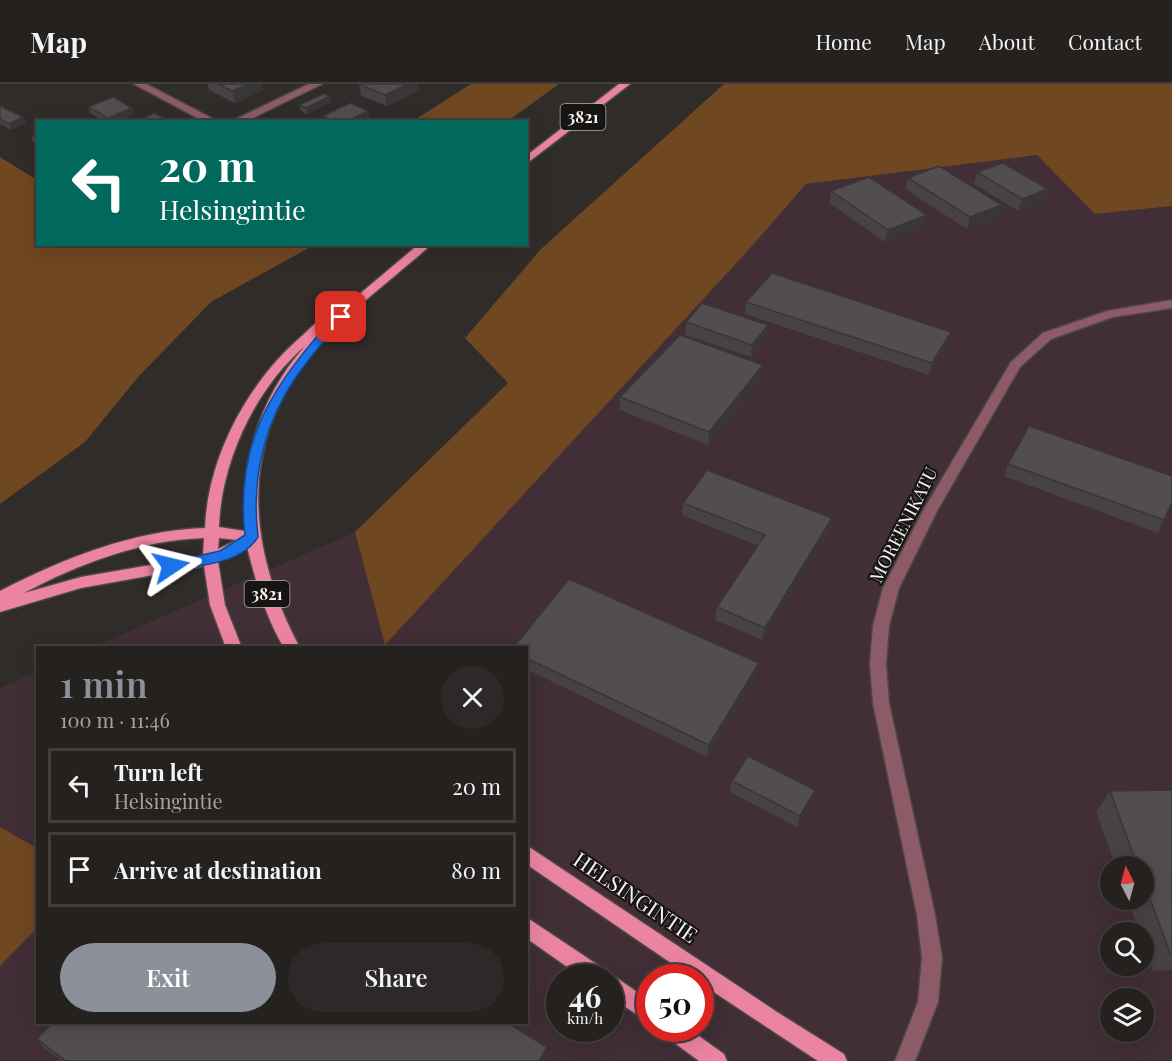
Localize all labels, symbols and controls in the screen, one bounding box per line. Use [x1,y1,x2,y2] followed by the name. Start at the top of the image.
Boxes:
[30,23,87,60] text: Map
[816,27,872,55] text: Home
[905,27,946,55] text: Map
[979,27,1035,55] text: About
[1068,27,1142,55] text: Contact
[560,104,606,130] road number: 3821
[159,137,256,193] text: 20 m
[60,144,138,222] icon: left
[159,191,306,227] text: Helsingintie
[315,291,366,342] pin
[324,300,357,333] icon: arrive
[864,463,943,586] street label: MOREENIKATU
[139,534,203,598] position arrow
[244,581,290,607] road number: 3821
[60,659,148,707] text: 1 min
[441,666,504,729] button: close
[60,706,170,733] text: 100 m · 11:46
[114,757,203,787] text: Turn left
[63,769,96,802] icon: left
[452,771,501,801] text: 20 m
[114,787,223,814] text: Helsingintie
[569,845,704,948] street label: HELSINGINTIE
[63,853,96,886] icon: arrive
[114,855,322,885] text: Arrive at destination
[451,855,501,885] text: 80 m
[1100,856,1154,910] north arrow
[1100,856,1154,1042] map controls
[1100,922,1154,976] button: search
[60,943,276,1012] button: Exit
[288,943,504,1012] button: Share
[636,964,714,1042] speed limit sign: 50
[569,976,601,1016] text: 46
[1100,988,1154,1042] button: layers
[567,1008,603,1028] text: km/h

